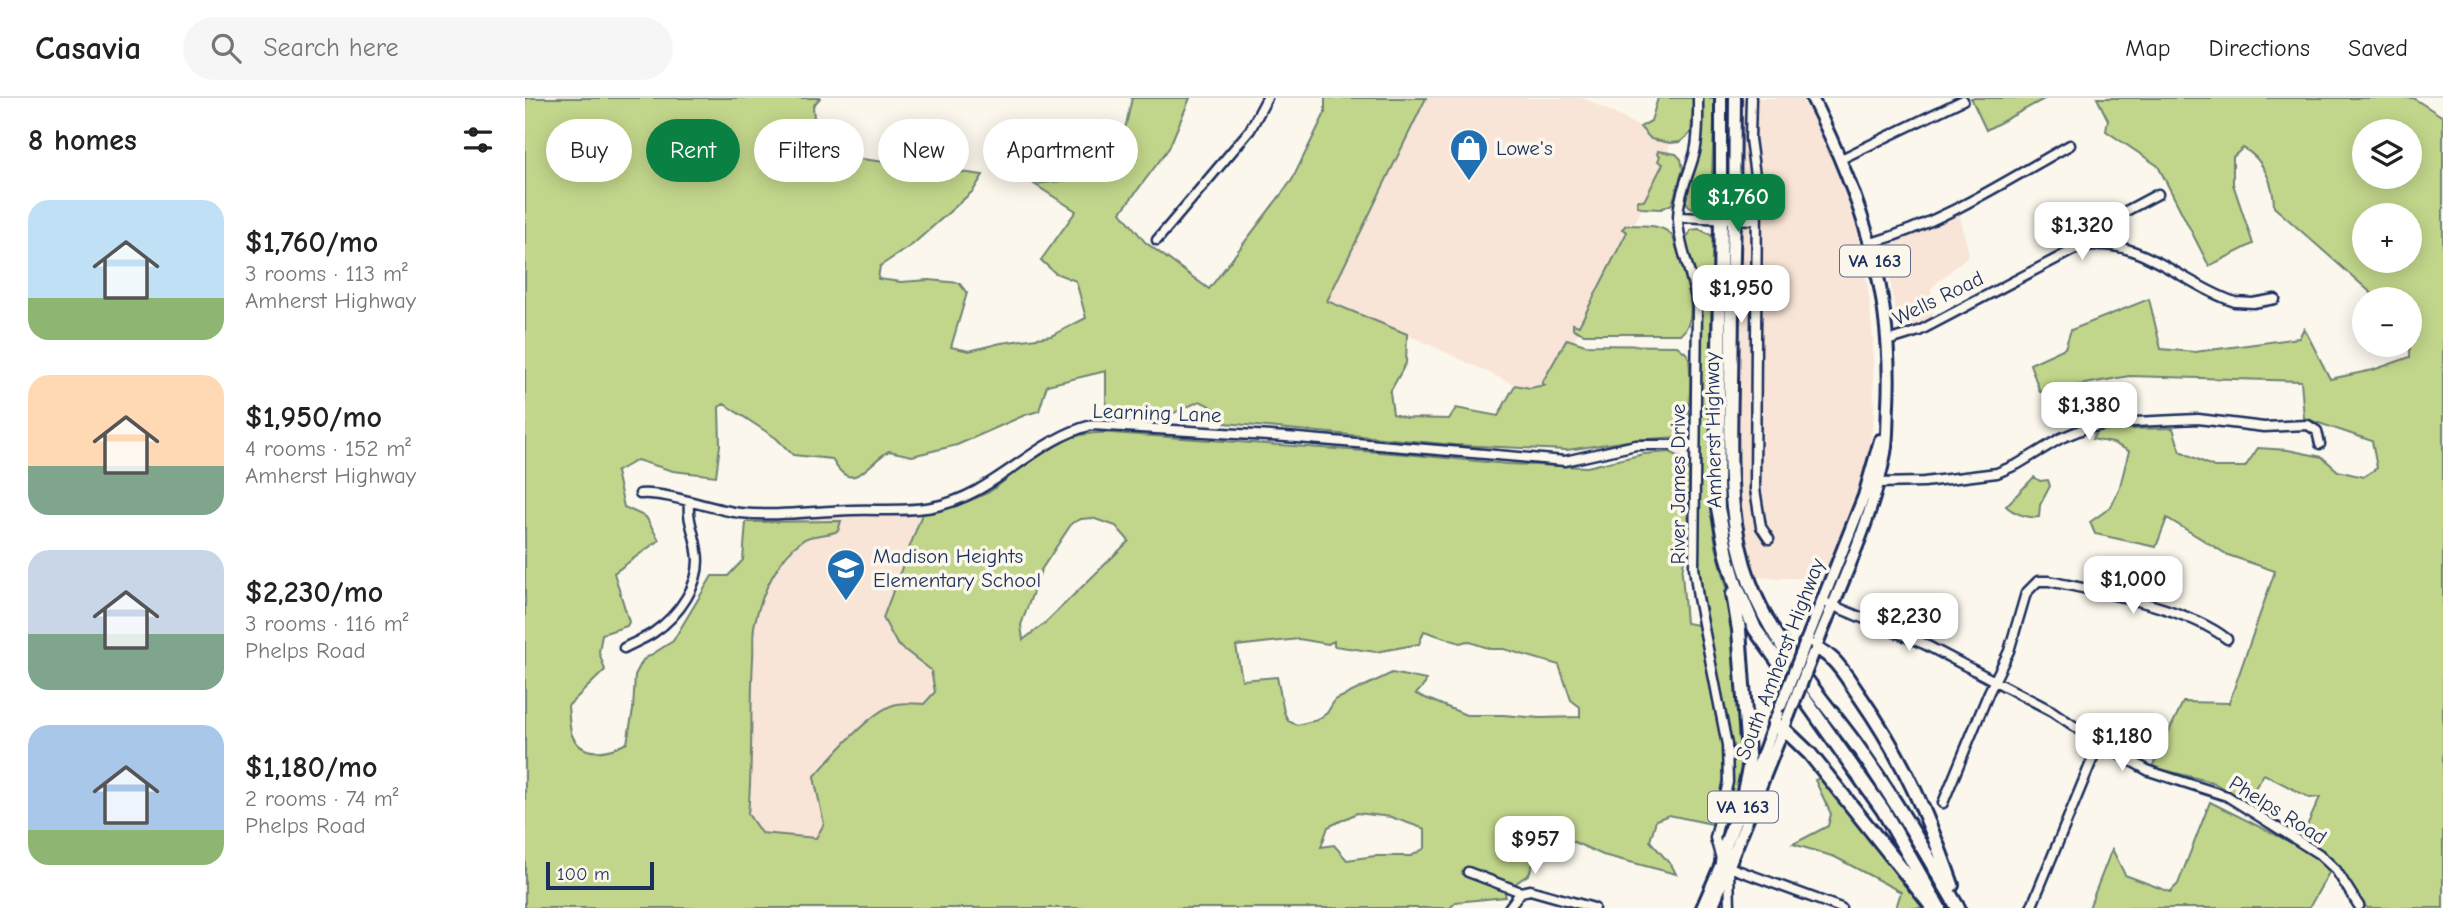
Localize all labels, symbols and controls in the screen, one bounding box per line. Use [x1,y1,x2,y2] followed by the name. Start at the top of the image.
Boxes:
[183,17,673,80] search box
[35,29,141,67] text: Casavia
[207,29,245,67] icon: search
[263,33,399,63] text: Search here
[2125,34,2171,62] text: Map
[2209,34,2310,62] text: Directions
[2348,34,2408,62] text: Saved
[546,119,632,182] chip: Buy
[646,119,740,182] chip: Rent
[754,119,864,182] chip: Filters
[878,119,969,182] chip: New
[983,119,1138,182] chip: Apartment
[2352,119,2422,357] map controls
[2352,119,2422,189] button: layers
[459,121,497,159] icon: filters
[28,123,137,158] text: 8 homes
[1448,127,1490,182] shop icon: Lowe's
[1496,136,1553,160] place label: Lowe's
[1681,174,1795,234] pin: $1,760
[1707,183,1769,210] text: $1,760
[2025,202,2139,262] pin: $1,320
[2352,203,2422,273] button: +
[2050,211,2114,238] text: $1,320
[245,225,378,260] text: $1,760/mo
[84,228,168,312] icon: home
[1840,246,1910,276] road number: VA 163
[245,260,408,287] text: 3 rooms · 113 m²
[1684,266,1798,325] pin: $1,950
[1889,266,1987,330] street label: Wells Road
[1709,274,1773,301] text: $1,950
[245,287,416,314] text: Amherst Highway
[2352,287,2422,357] button: −
[1700,351,1726,508] street label: Amherst Highway
[2032,382,2146,442] pin: $1,380
[2057,391,2121,418] text: $1,380
[1092,399,1222,427] street label: Learning Lane
[245,400,382,435] text: $1,950/mo
[84,403,168,487] icon: home
[1666,404,1690,564] street label: River James Drive
[245,435,411,462] text: 4 rooms · 152 m²
[245,462,416,489] text: Amherst Highway
[873,544,1041,592] place label: Madison Heights Elementary School
[825,547,867,602] school or university icon: Madison Heights Elementary School
[1730,554,1830,763] street label: South Amherst Highway
[2076,556,2190,616] pin: $1,000
[2100,565,2166,592] text: $1,000
[245,575,383,610] text: $2,230/mo
[84,578,168,662] icon: home
[1852,594,1966,653] pin: $2,230
[1876,602,1942,629] text: $2,230
[245,610,409,637] text: 3 rooms · 116 m²
[245,637,366,664] text: Phelps Road
[2065,714,2179,773] pin: $1,180
[2091,722,2153,749] text: $1,180
[245,750,377,785] text: $1,180/mo
[84,753,168,837] icon: home
[2225,771,2331,849] street label: Phelps Road
[245,785,398,812] text: 2 rooms · 74 m²
[1708,792,1778,822] road number: VA 163
[245,812,366,839] text: Phelps Road
[1494,816,1576,876] pin: $957
[1511,825,1559,852] text: $957
[546,859,655,891] scale bar
[557,863,610,885] text: 100 m

